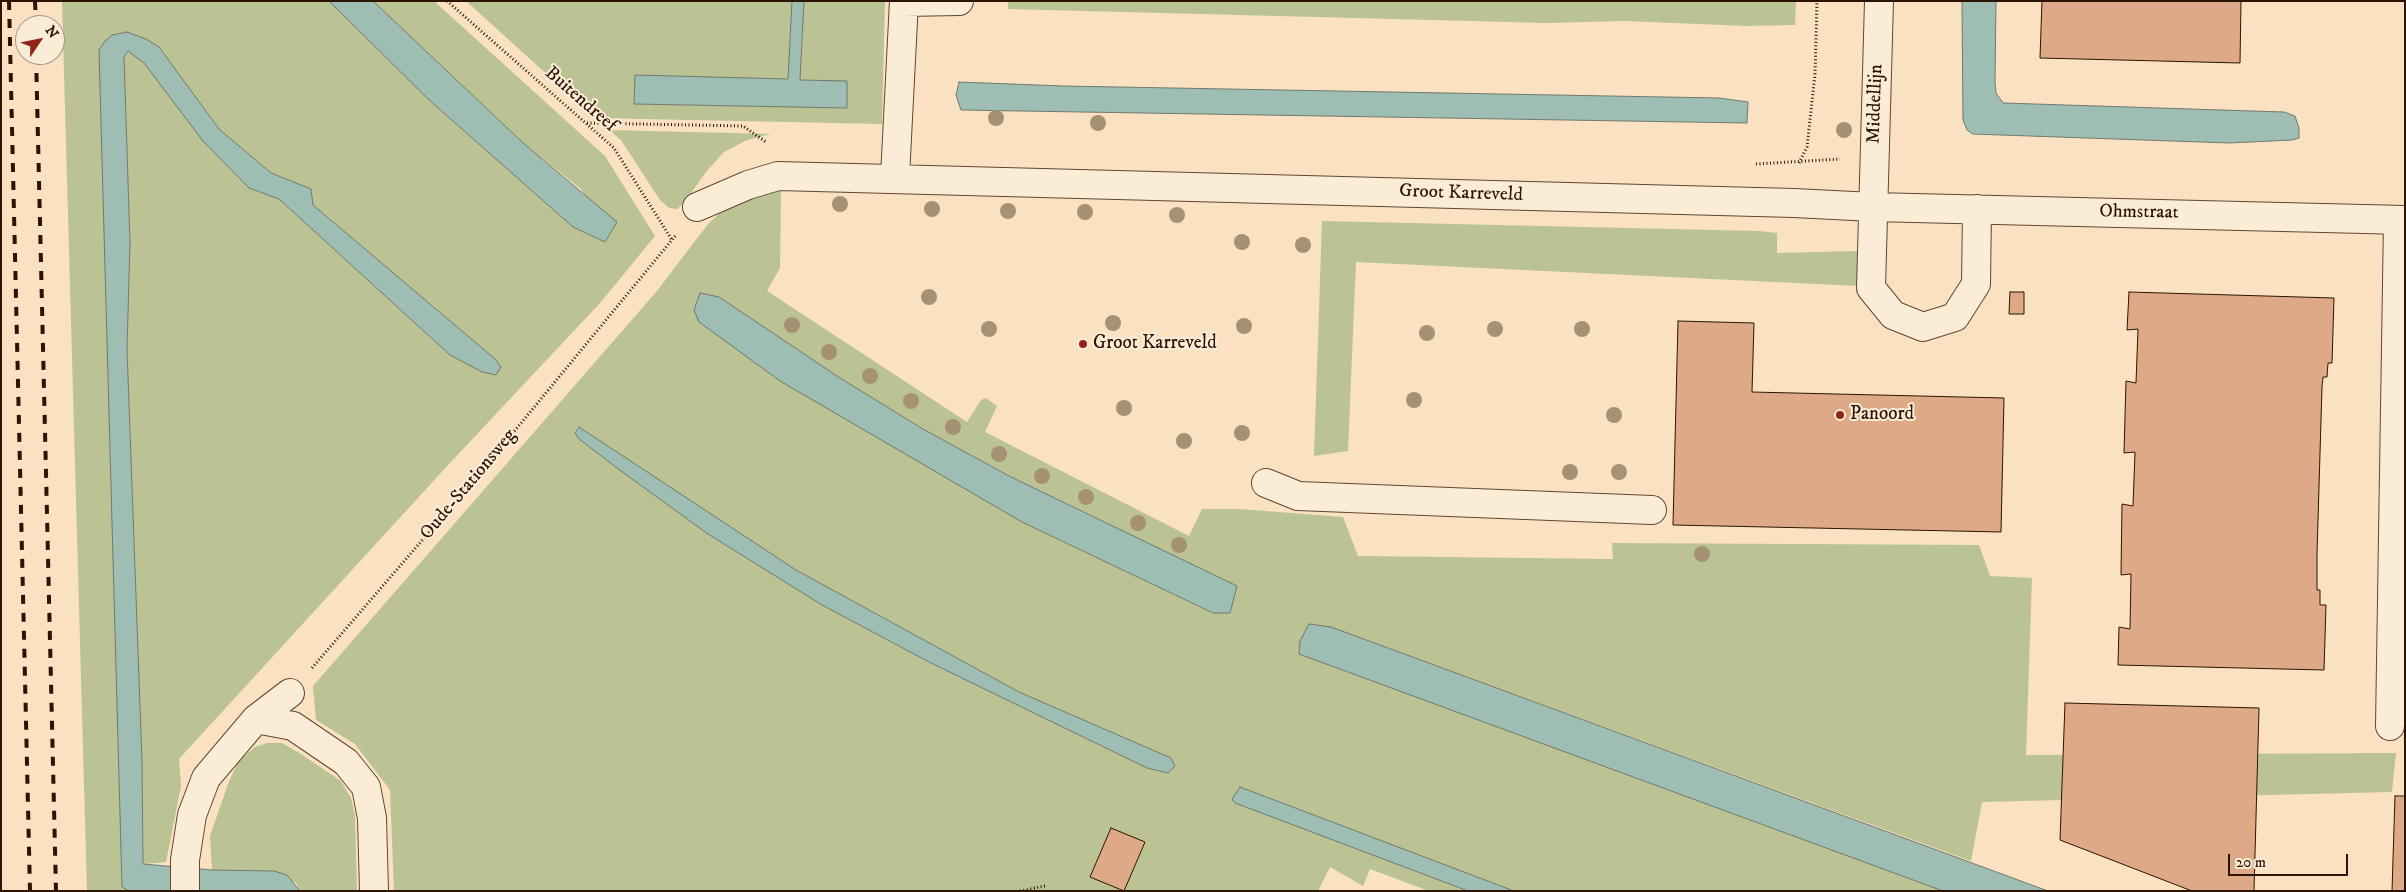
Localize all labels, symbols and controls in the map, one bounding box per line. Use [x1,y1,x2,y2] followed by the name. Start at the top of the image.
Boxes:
[15,15,65,65] north arrow
[41,22,62,42] text: N
[539,62,621,138] street label: Buitendreef
[1863,64,1889,144] street label: Middellijn
[1399,180,1523,208] street label: Groot Karreveld
[2099,201,2179,225] street label: Ohmstraat
[1093,333,1217,355] place label: Groot Karreveld
[1077,338,1089,350] marker: Groot Karreveld
[1850,404,1914,426] place label: Panoord
[1834,409,1846,421] marker: Panoord
[416,425,522,545] street label: Oude-Stationsweg
[2231,844,2351,876] scale bar
[2236,853,2266,872] text: 20 m

